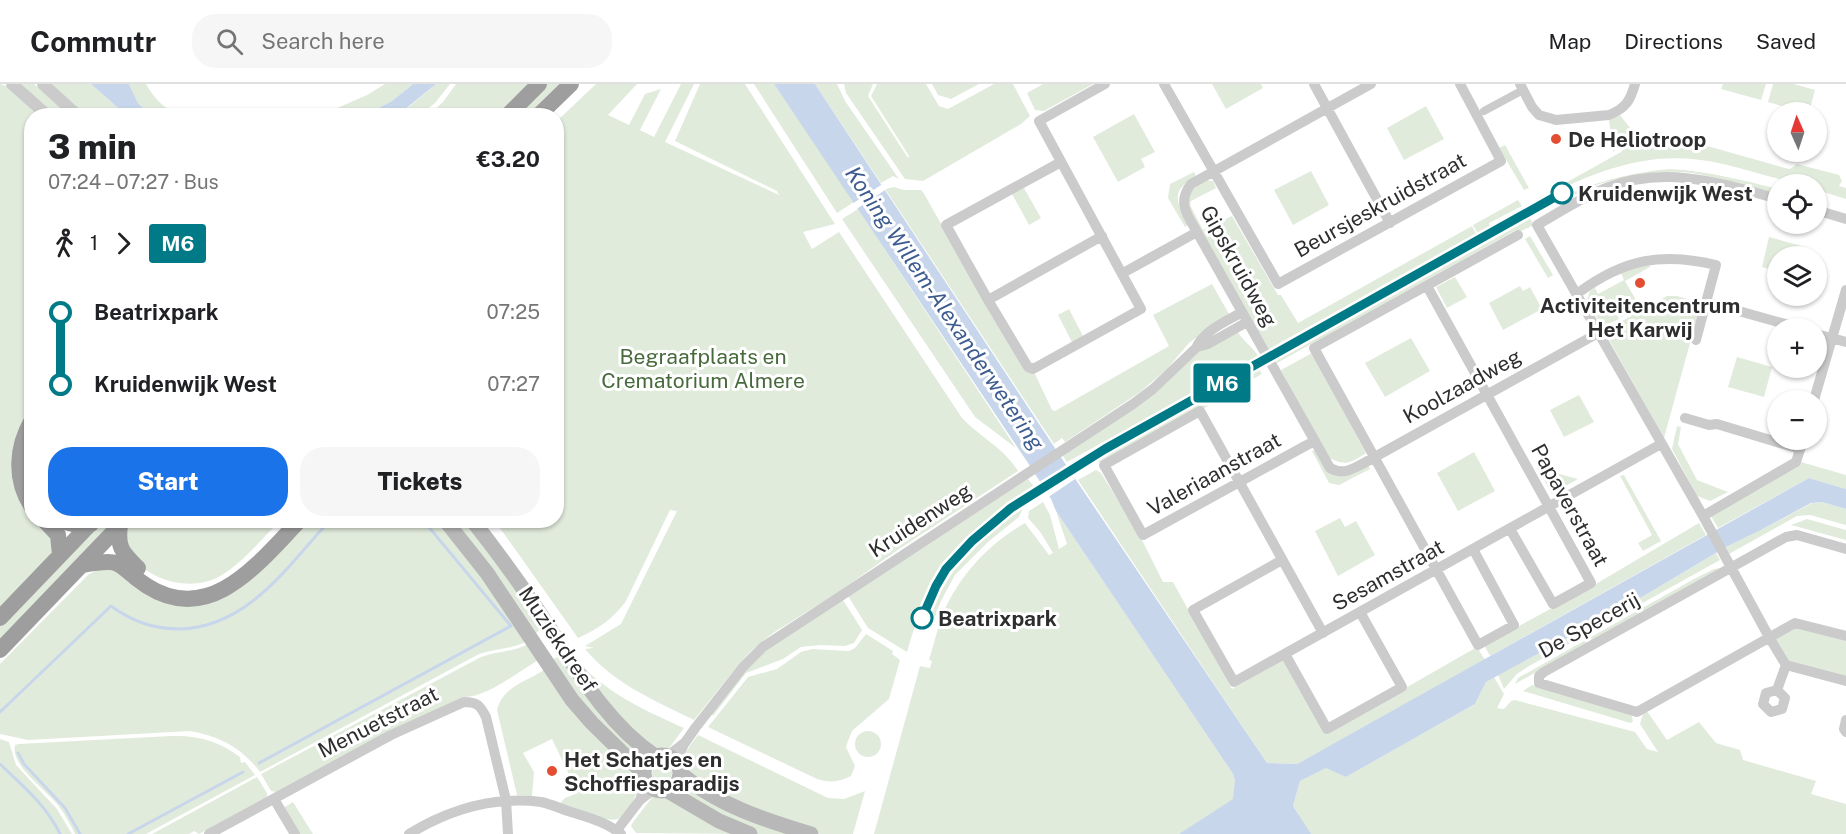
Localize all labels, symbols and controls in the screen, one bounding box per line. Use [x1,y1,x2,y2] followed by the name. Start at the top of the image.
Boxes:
[192,14,612,68] search box
[30,25,156,58] text: Commutr
[213,25,246,58] icon: search
[261,28,385,54] text: Search here
[1549,29,1591,54] text: Map
[1624,29,1723,54] text: Directions
[1756,29,1816,54] text: Saved
[1767,102,1827,162] north arrow
[1767,102,1827,450] map controls
[1568,127,1706,152] place label: De Heliotroop
[48,128,137,166] text: 3 min
[1549,132,1563,146] marker: De Heliotroop
[477,146,540,172] text: €3.20
[1290,147,1470,263] street label: Beursjeskruidstraat
[840,161,1050,456] water label: Koning Willem-Alexanderwetering
[48,170,219,194] text: 07:24 – 07:27 · Bus
[1767,174,1827,234] button: locate
[1578,181,1753,206] place label: Kruidenwijk West
[1551,182,1573,204] marker: Kruidenwijk West
[1195,201,1283,331] street label: Gipskruidweg
[48,227,81,260] icon: walk
[107,227,140,260] icon: forward
[90,231,98,255] text: 1
[161,231,194,256] text: M6
[1767,246,1827,306] button: layers
[1633,276,1647,290] marker: Activiteitencentrum Het Karwij
[1540,293,1740,342] place label: Activiteitencentrum Het Karwij
[94,299,219,325] text: Beatrixpark
[486,300,540,324] text: 07:25
[1767,318,1827,378] button: +
[1399,343,1525,429] street label: Koolzaadweg
[601,344,805,393] park label: Begraafplaats en Crematorium Almere
[1195,364,1249,402] line badge: M6
[94,371,277,397] text: Kruidenwijk West
[1205,371,1239,396] text: M6
[487,372,540,396] text: 07:27
[1767,390,1827,450] button: −
[1143,427,1285,521] street label: Valeriaanstraat
[1526,439,1614,571] street label: Papaverstraat
[48,447,288,516] button: Start
[300,447,540,516] button: Tickets
[864,478,976,562] street label: Kruidenweg
[1328,534,1448,616] street label: Sesamstraat
[514,582,602,696] street label: Muziekdreef
[1534,587,1644,663] street label: De Specerij
[938,606,1057,631] place label: Beatrixpark
[911,607,933,629] marker: Beatrixpark
[314,681,442,763] street label: Menuetstraat
[564,747,740,796] place label: Het Schatjes en Schoffiesparadijs
[545,764,559,778] marker: Het Schatjes en Schoffiesparadijs

